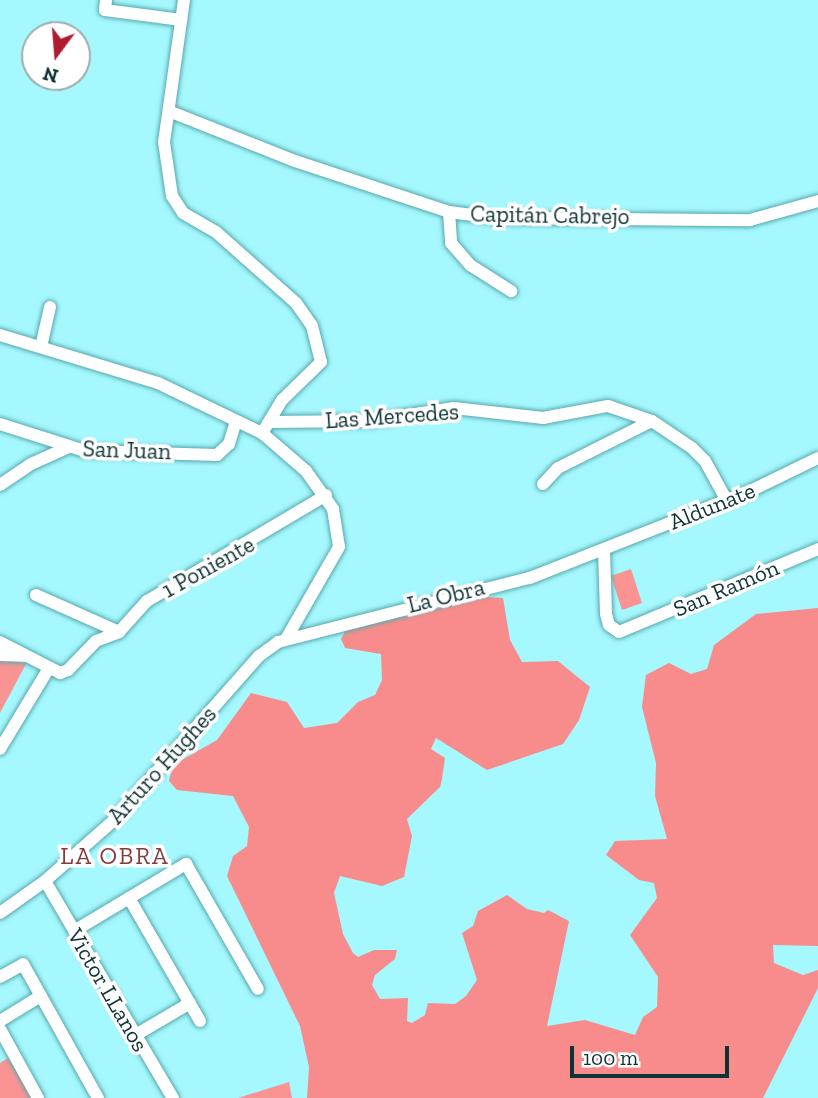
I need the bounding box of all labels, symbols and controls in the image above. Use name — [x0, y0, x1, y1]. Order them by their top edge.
north arrow — [21, 21, 91, 91]
text: N — [41, 62, 61, 88]
street label: Capitán Cabrejo — [470, 200, 630, 230]
street label: Las Mercedes — [324, 398, 460, 434]
street label: San Juan — [82, 435, 172, 465]
street label: Aldunate — [665, 476, 759, 536]
street label: 1 Poniente — [157, 530, 259, 604]
street label: San Ramón — [669, 553, 783, 623]
street label: La Obra — [405, 573, 487, 619]
street label: Arturo Hughes — [102, 700, 222, 830]
district label: LA OBRA — [61, 842, 169, 870]
street label: Victor LLanos — [62, 923, 154, 1057]
scale bar — [573, 1032, 732, 1076]
text: 100 m — [583, 1045, 638, 1070]

